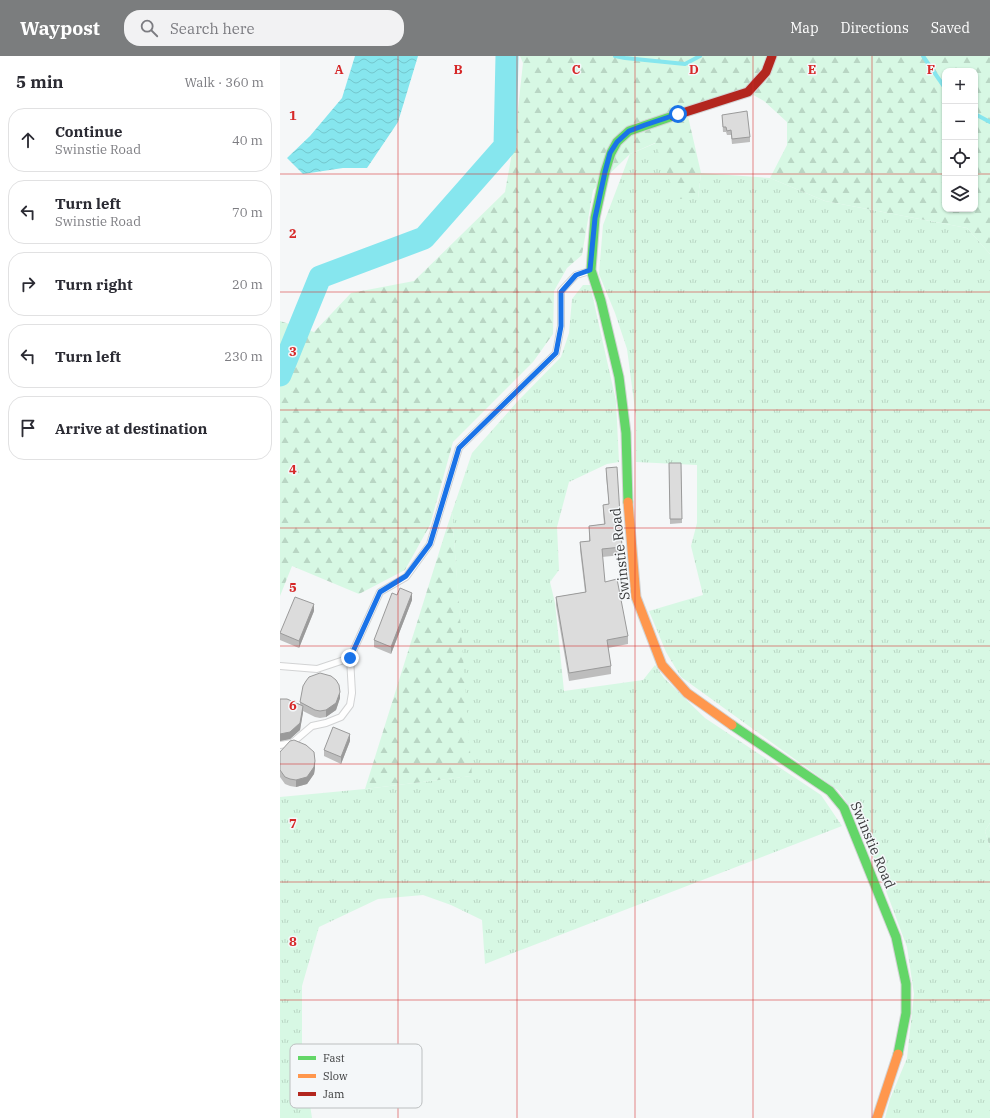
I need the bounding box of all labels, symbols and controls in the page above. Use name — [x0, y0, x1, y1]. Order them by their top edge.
search box — [124, 10, 404, 46]
text: Waypost — [20, 16, 100, 40]
icon: search — [138, 17, 160, 39]
text: Search here — [170, 19, 254, 38]
text: Map — [790, 19, 819, 37]
text: Directions — [841, 19, 909, 37]
text: Saved — [931, 19, 970, 37]
text: A — [334, 61, 344, 78]
text: B — [453, 61, 463, 78]
text: C — [572, 61, 581, 78]
text: D — [689, 61, 699, 78]
text: E — [808, 61, 816, 78]
text: F — [927, 61, 935, 78]
map controls — [942, 68, 978, 212]
button: + — [942, 68, 978, 104]
text: 5 min — [16, 71, 64, 93]
text: Walk · 360 m — [185, 74, 264, 91]
button: − — [942, 104, 978, 140]
route start — [669, 105, 687, 123]
text: 1 — [289, 107, 297, 124]
text: Continue — [55, 122, 122, 141]
icon: ahead — [17, 129, 39, 151]
text: 40 m — [232, 132, 263, 149]
button: locate — [942, 140, 978, 176]
text: Swinstie Road — [55, 141, 141, 158]
button: layers — [942, 176, 978, 212]
text: Turn left — [55, 194, 121, 213]
icon: left — [17, 201, 39, 223]
text: 70 m — [232, 204, 263, 221]
text: Swinstie Road — [55, 213, 141, 230]
text: 2 — [289, 225, 297, 242]
icon: right — [17, 273, 39, 295]
text: Turn right — [55, 275, 133, 294]
text: 20 m — [232, 276, 263, 293]
text: 3 — [289, 343, 297, 360]
icon: left — [17, 345, 39, 367]
text: Turn left — [55, 347, 121, 366]
text: 230 m — [224, 348, 263, 365]
icon: arrive — [17, 417, 39, 439]
text: Arrive at destination — [55, 419, 207, 438]
text: 4 — [289, 461, 297, 478]
street label: Swinstie Road — [606, 506, 634, 601]
text: 5 — [289, 579, 297, 596]
route end — [341, 649, 359, 667]
text: 6 — [289, 697, 297, 714]
street label: Swinstie Road — [847, 799, 900, 892]
text: 7 — [289, 815, 297, 832]
text: 8 — [289, 933, 297, 950]
legend — [290, 1044, 422, 1108]
text: Fast — [323, 1051, 345, 1065]
text: Slow — [323, 1069, 348, 1083]
text: Jam — [323, 1087, 345, 1101]

